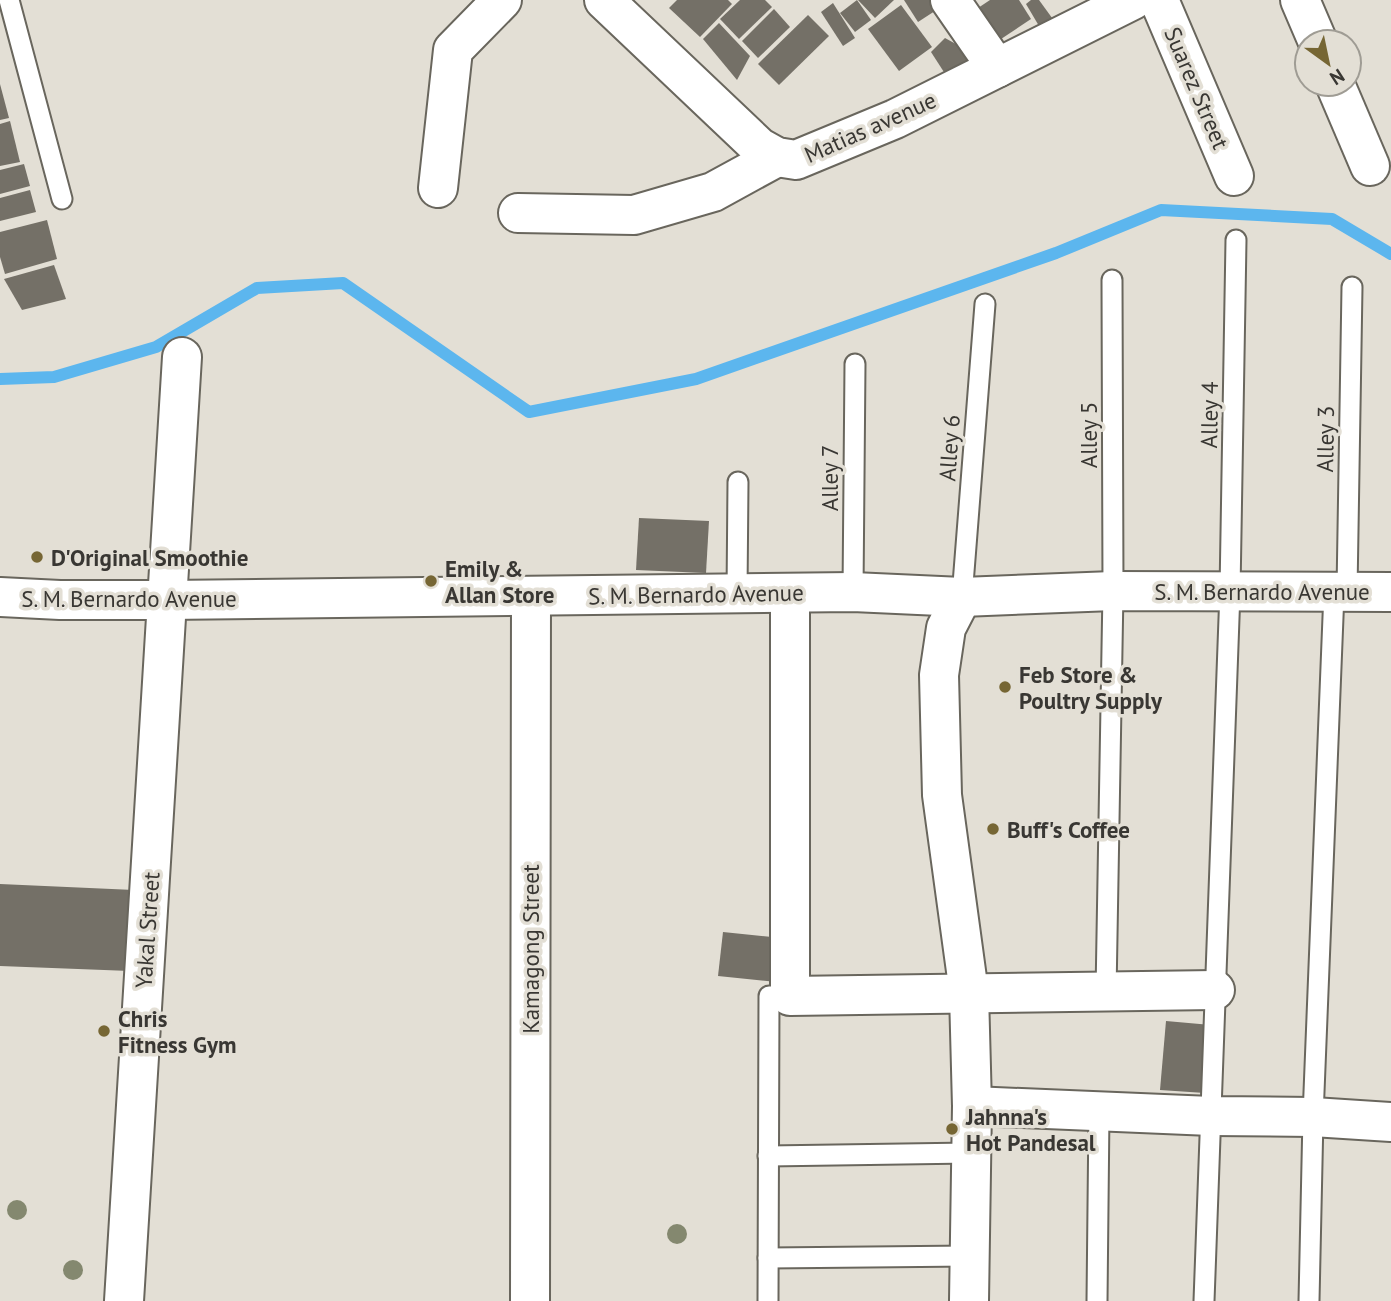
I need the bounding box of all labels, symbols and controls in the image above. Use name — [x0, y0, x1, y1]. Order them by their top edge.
street label: Suarez Street — [1158, 23, 1236, 154]
north arrow — [1293, 28, 1363, 98]
text: N — [1325, 64, 1349, 91]
street label: Matias avenue — [800, 85, 940, 169]
street label: Alley 4 — [1194, 381, 1224, 449]
street label: Alley 5 — [1074, 402, 1103, 468]
street label: Alley 3 — [1310, 405, 1340, 473]
street label: Alley 6 — [932, 414, 966, 482]
street label: Alley 7 — [815, 445, 844, 511]
place label: D'Original Smoothie — [51, 543, 248, 572]
marker: D'Original Smoothie — [29, 549, 45, 565]
place label: Emily & Allan Store — [445, 554, 554, 609]
marker: Emily & Allan Store — [423, 573, 439, 589]
street label: S. M. Bernardo Avenue — [1154, 577, 1370, 606]
street label: S. M. Bernardo Avenue — [588, 578, 804, 610]
street label: S. M. Bernardo Avenue — [21, 584, 237, 613]
place label: Feb Store & Poultry Supply — [1019, 660, 1163, 715]
marker: Feb Store & Poultry Supply — [997, 679, 1013, 695]
place label: Buff's Coffee — [1007, 815, 1130, 844]
marker: Buff's Coffee — [985, 821, 1001, 837]
street label: Kamagong Street — [516, 864, 545, 1034]
street label: Yakal Street — [128, 871, 166, 989]
place label: Chris Fitness Gym — [118, 1004, 237, 1059]
marker: Chris Fitness Gym — [96, 1023, 112, 1039]
place label: Jahnna's Hot Pandesal — [965, 1102, 1096, 1157]
marker: Jahnna's Hot Pandesal — [944, 1121, 960, 1137]

